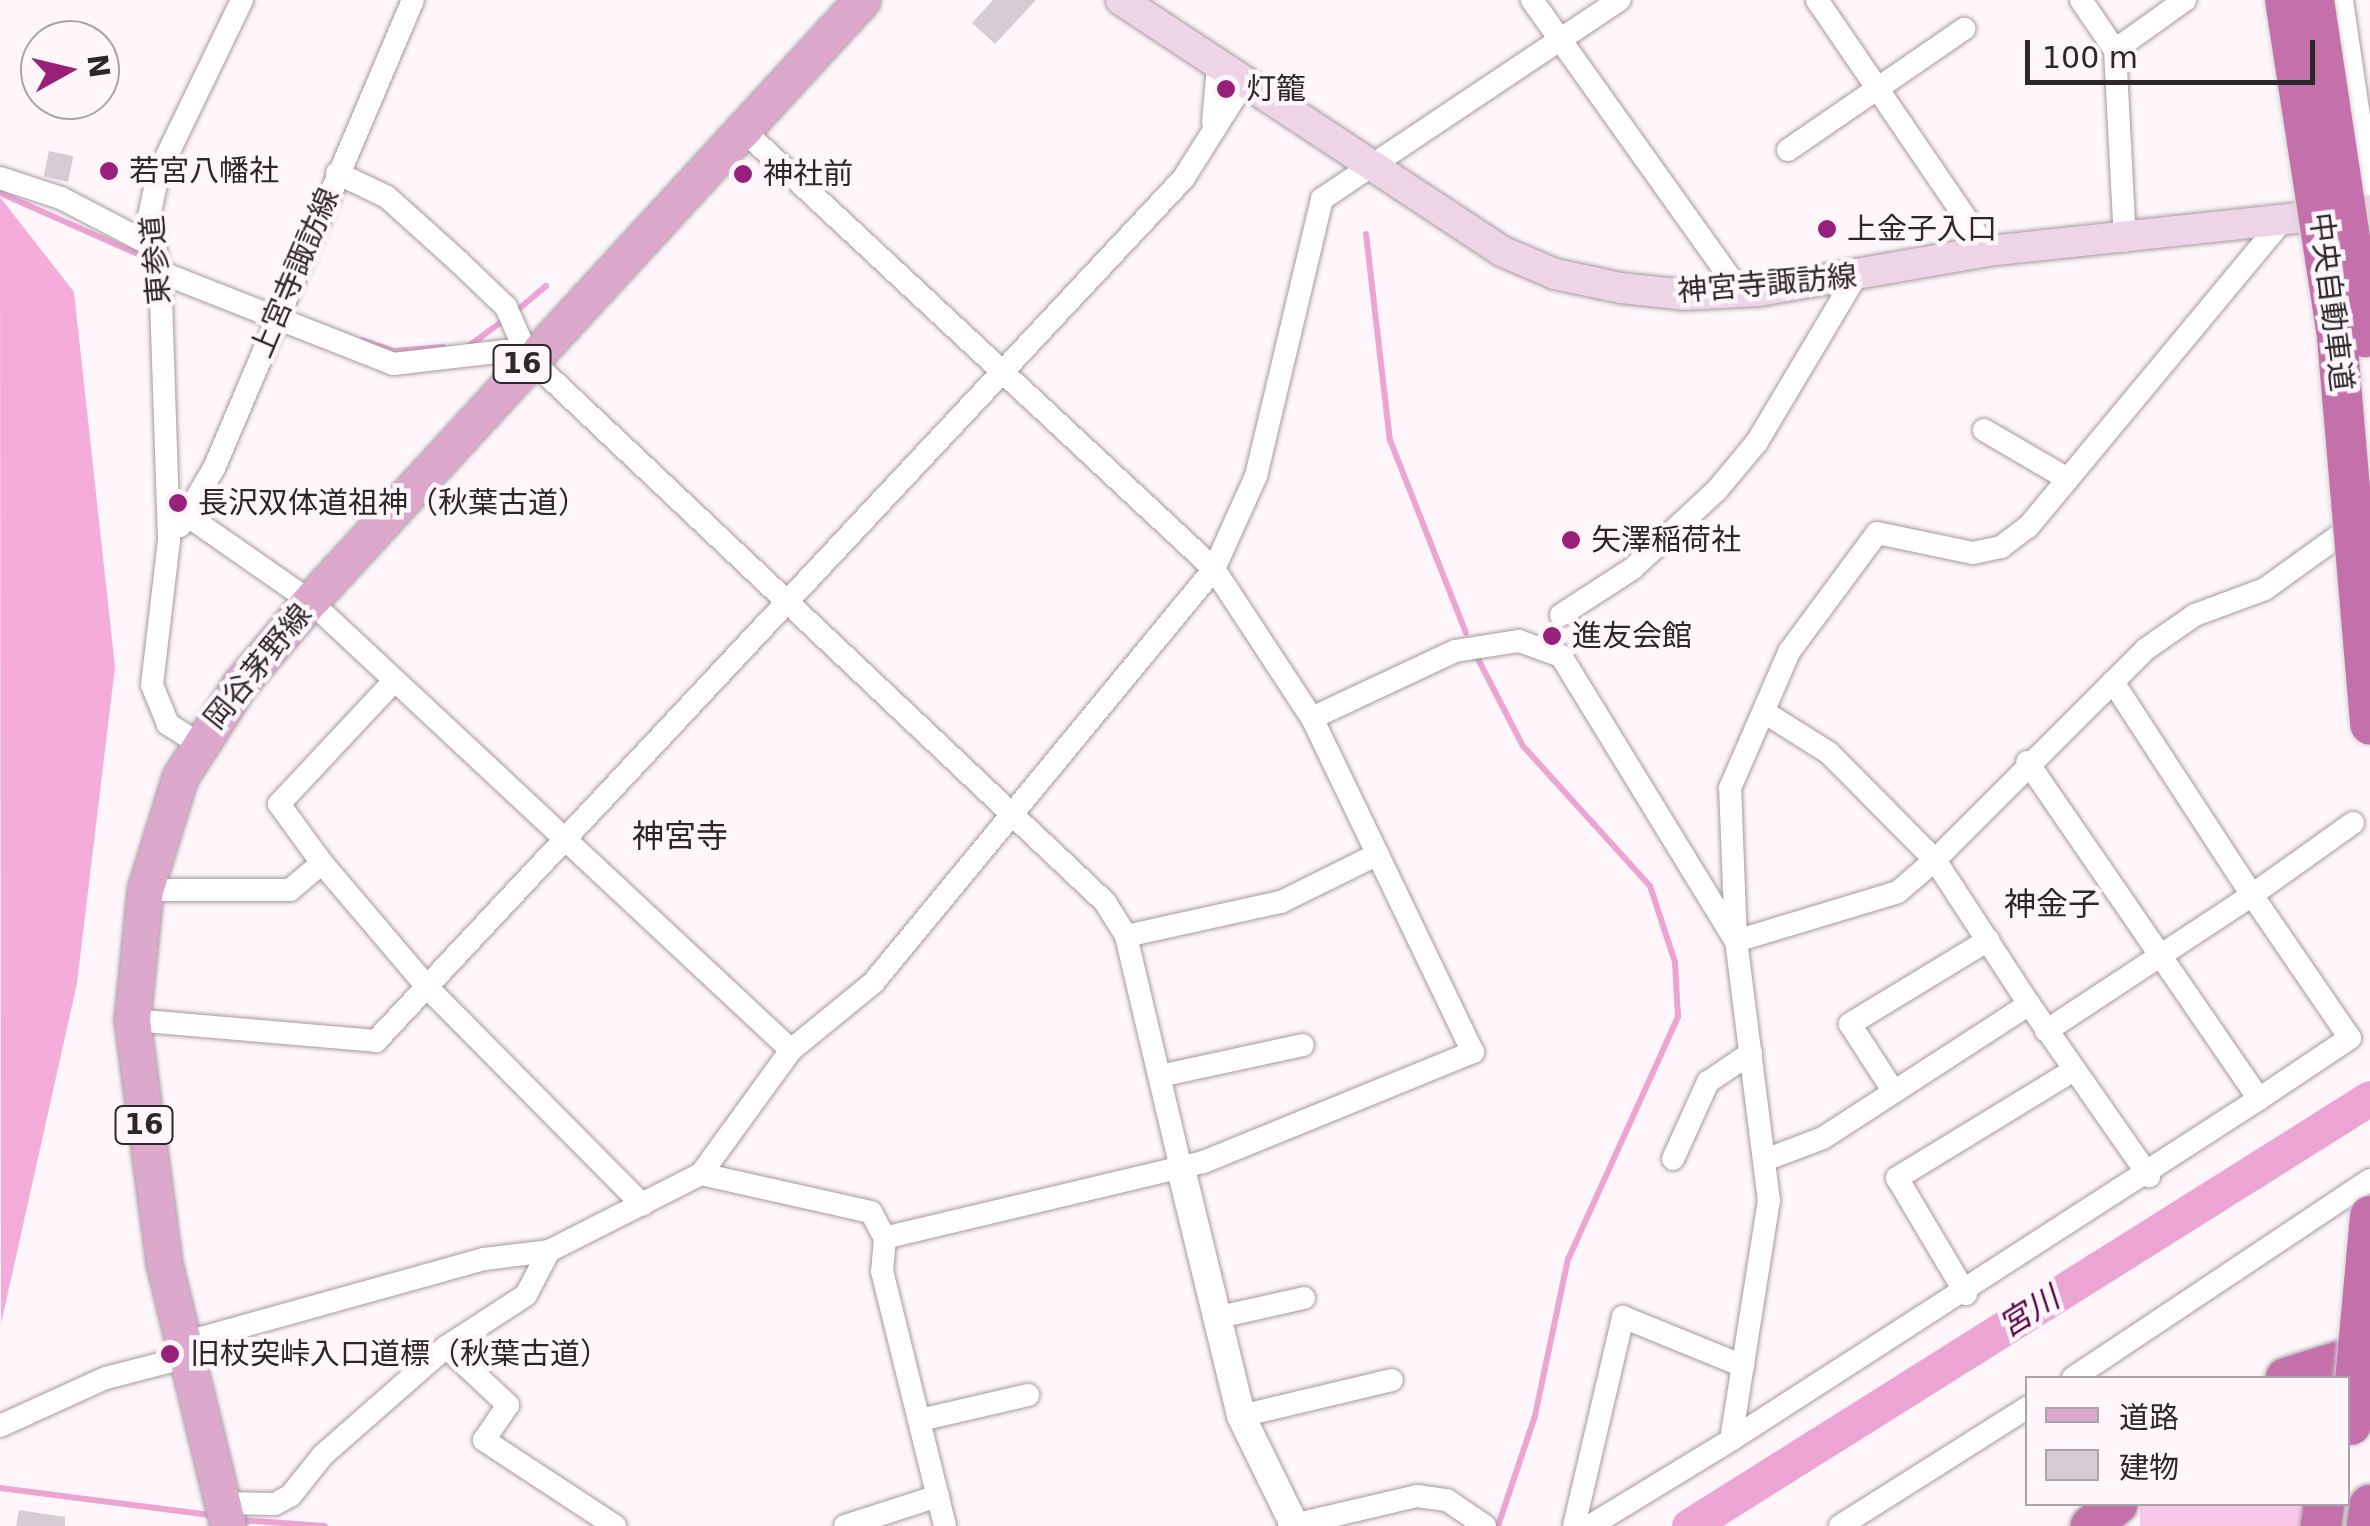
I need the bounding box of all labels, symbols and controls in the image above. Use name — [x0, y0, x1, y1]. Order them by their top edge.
north arrow — [20, 20, 120, 120]
scale bar — [2030, 20, 2320, 82]
text: 100 m — [2042, 40, 2138, 75]
text: N — [80, 52, 116, 80]
place label: 灯籠 — [1246, 71, 1306, 107]
marker: 灯籠 — [1215, 78, 1237, 100]
place label: 若宮八幡社 — [129, 153, 279, 189]
place label: 神社前 — [763, 156, 853, 192]
marker: 若宮八幡社 — [98, 160, 120, 182]
marker: 神社前 — [732, 163, 754, 185]
street label: 上宮寺諏訪線 — [243, 183, 347, 363]
street label: 中央自動車道 — [2302, 210, 2360, 394]
place label: 上金子入口 — [1847, 211, 1997, 247]
street label: 東参道 — [134, 214, 178, 306]
marker: 上金子入口 — [1816, 218, 1838, 240]
street label: 神宮寺諏訪線 — [1676, 258, 1858, 310]
road number: 16 — [492, 341, 552, 387]
place label: 長沢双体道祖神（秋葉古道） — [198, 485, 588, 521]
marker: 長沢双体道祖神（秋葉古道） — [167, 492, 189, 514]
place label: 矢澤稲荷社 — [1591, 522, 1741, 558]
marker: 矢澤稲荷社 — [1560, 529, 1582, 551]
street label: 岡谷茅野線 — [197, 597, 319, 737]
place label: 進友会館 — [1572, 618, 1692, 654]
marker: 進友会館 — [1541, 625, 1563, 647]
district label: 神宮寺 — [632, 817, 728, 855]
district label: 神金子 — [2004, 885, 2100, 923]
road number: 16 — [114, 1102, 174, 1148]
water label: 宮川 — [1992, 1279, 2066, 1345]
place label: 旧杖突峠入口道標（秋葉古道） — [190, 1336, 610, 1372]
marker: 旧杖突峠入口道標（秋葉古道） — [159, 1343, 181, 1365]
legend — [2025, 1376, 2350, 1506]
text: 道路 — [2119, 1400, 2179, 1435]
text: 建物 — [2119, 1450, 2179, 1485]

